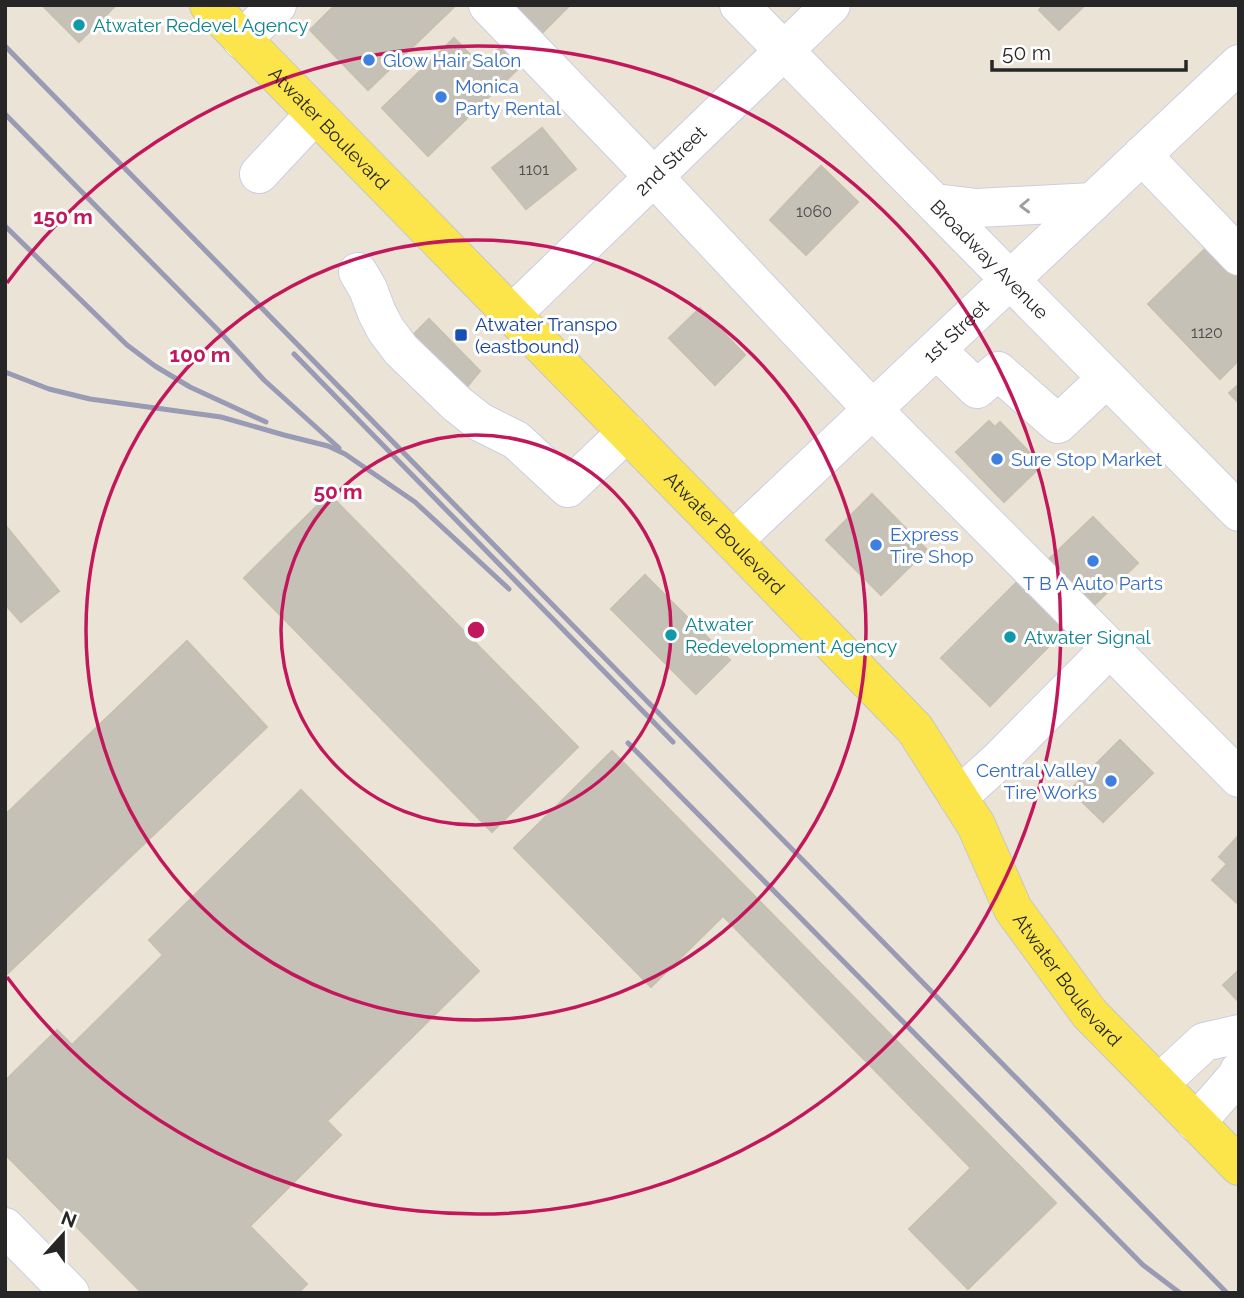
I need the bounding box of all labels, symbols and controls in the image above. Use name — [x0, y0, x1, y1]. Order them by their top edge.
place label: Atwater Redevel Agency — [93, 14, 309, 36]
marker: Atwater Redevel Agency — [71, 17, 87, 33]
scale bar — [992, 28, 1186, 72]
text: 50 m — [1002, 40, 1051, 65]
place label: Glow Hair Salon — [383, 49, 521, 71]
marker: Glow Hair Salon — [361, 52, 377, 68]
street label: Atwater Boulevard — [265, 62, 394, 194]
place label: Monica Party Rental — [455, 75, 562, 119]
marker: Monica Party Rental — [433, 89, 449, 105]
street label: 2nd Street — [630, 121, 711, 200]
house number: 1101 — [519, 160, 549, 179]
street label: Broadway Avenue — [926, 195, 1053, 323]
one-way arrow — [1020, 199, 1031, 214]
house number: 1060 — [796, 202, 832, 221]
text: 150 m — [33, 204, 93, 229]
street label: 1st Street — [919, 295, 993, 367]
place label: Atwater Transpo (eastbound) — [475, 313, 617, 357]
house number: 1120 — [1191, 323, 1223, 342]
marker: Atwater Transpo (eastbound) — [453, 327, 469, 343]
text: 100 m — [170, 342, 230, 367]
place label: Sure Stop Market — [1011, 448, 1163, 470]
marker: Sure Stop Market — [989, 451, 1005, 467]
street label: Atwater Boulevard — [660, 467, 789, 599]
text: 50 m — [313, 479, 363, 504]
place label: Express Tire Shop — [890, 523, 974, 567]
marker: Express Tire Shop — [868, 537, 884, 553]
marker: T B A Auto Parts — [1085, 553, 1101, 569]
place label: T B A Auto Parts — [1023, 572, 1163, 594]
place label: Atwater Redevelopment Agency — [685, 613, 897, 657]
centre of rings — [464, 618, 488, 642]
place label: Atwater Signal — [1024, 626, 1152, 648]
marker: Atwater Redevelopment Agency — [663, 627, 679, 643]
marker: Atwater Signal — [1002, 629, 1018, 645]
place label: Central Valley Tire Works — [976, 759, 1097, 803]
marker: Central Valley Tire Works — [1103, 773, 1119, 789]
street label: Atwater Boulevard — [1009, 909, 1126, 1050]
north arrow — [28, 1200, 98, 1270]
text: N — [58, 1206, 80, 1232]

